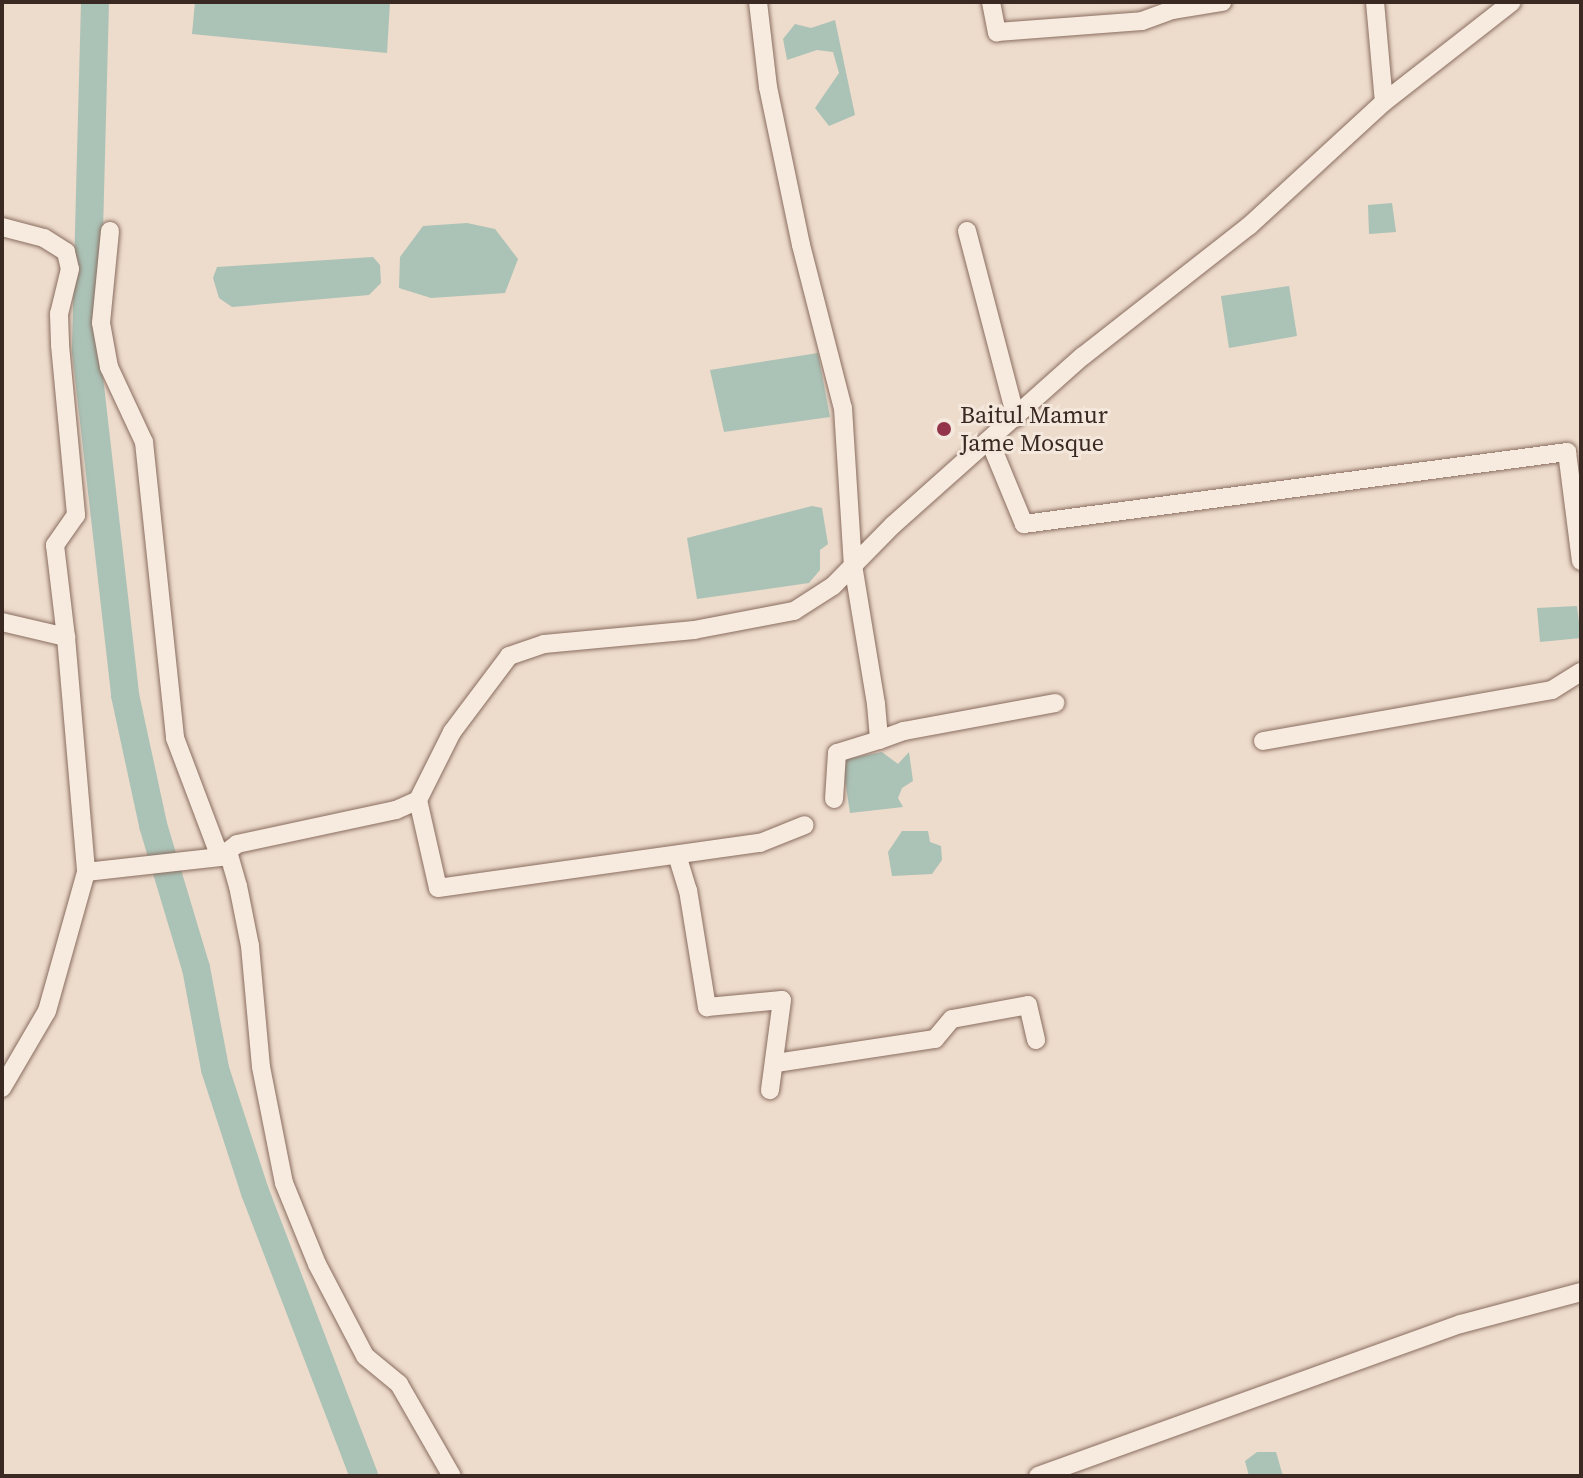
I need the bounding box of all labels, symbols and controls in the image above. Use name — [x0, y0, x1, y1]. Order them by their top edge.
place label: Baitul Mamur Jame Mosque — [960, 401, 1108, 457]
marker: Baitul Mamur Jame Mosque — [935, 420, 953, 438]

